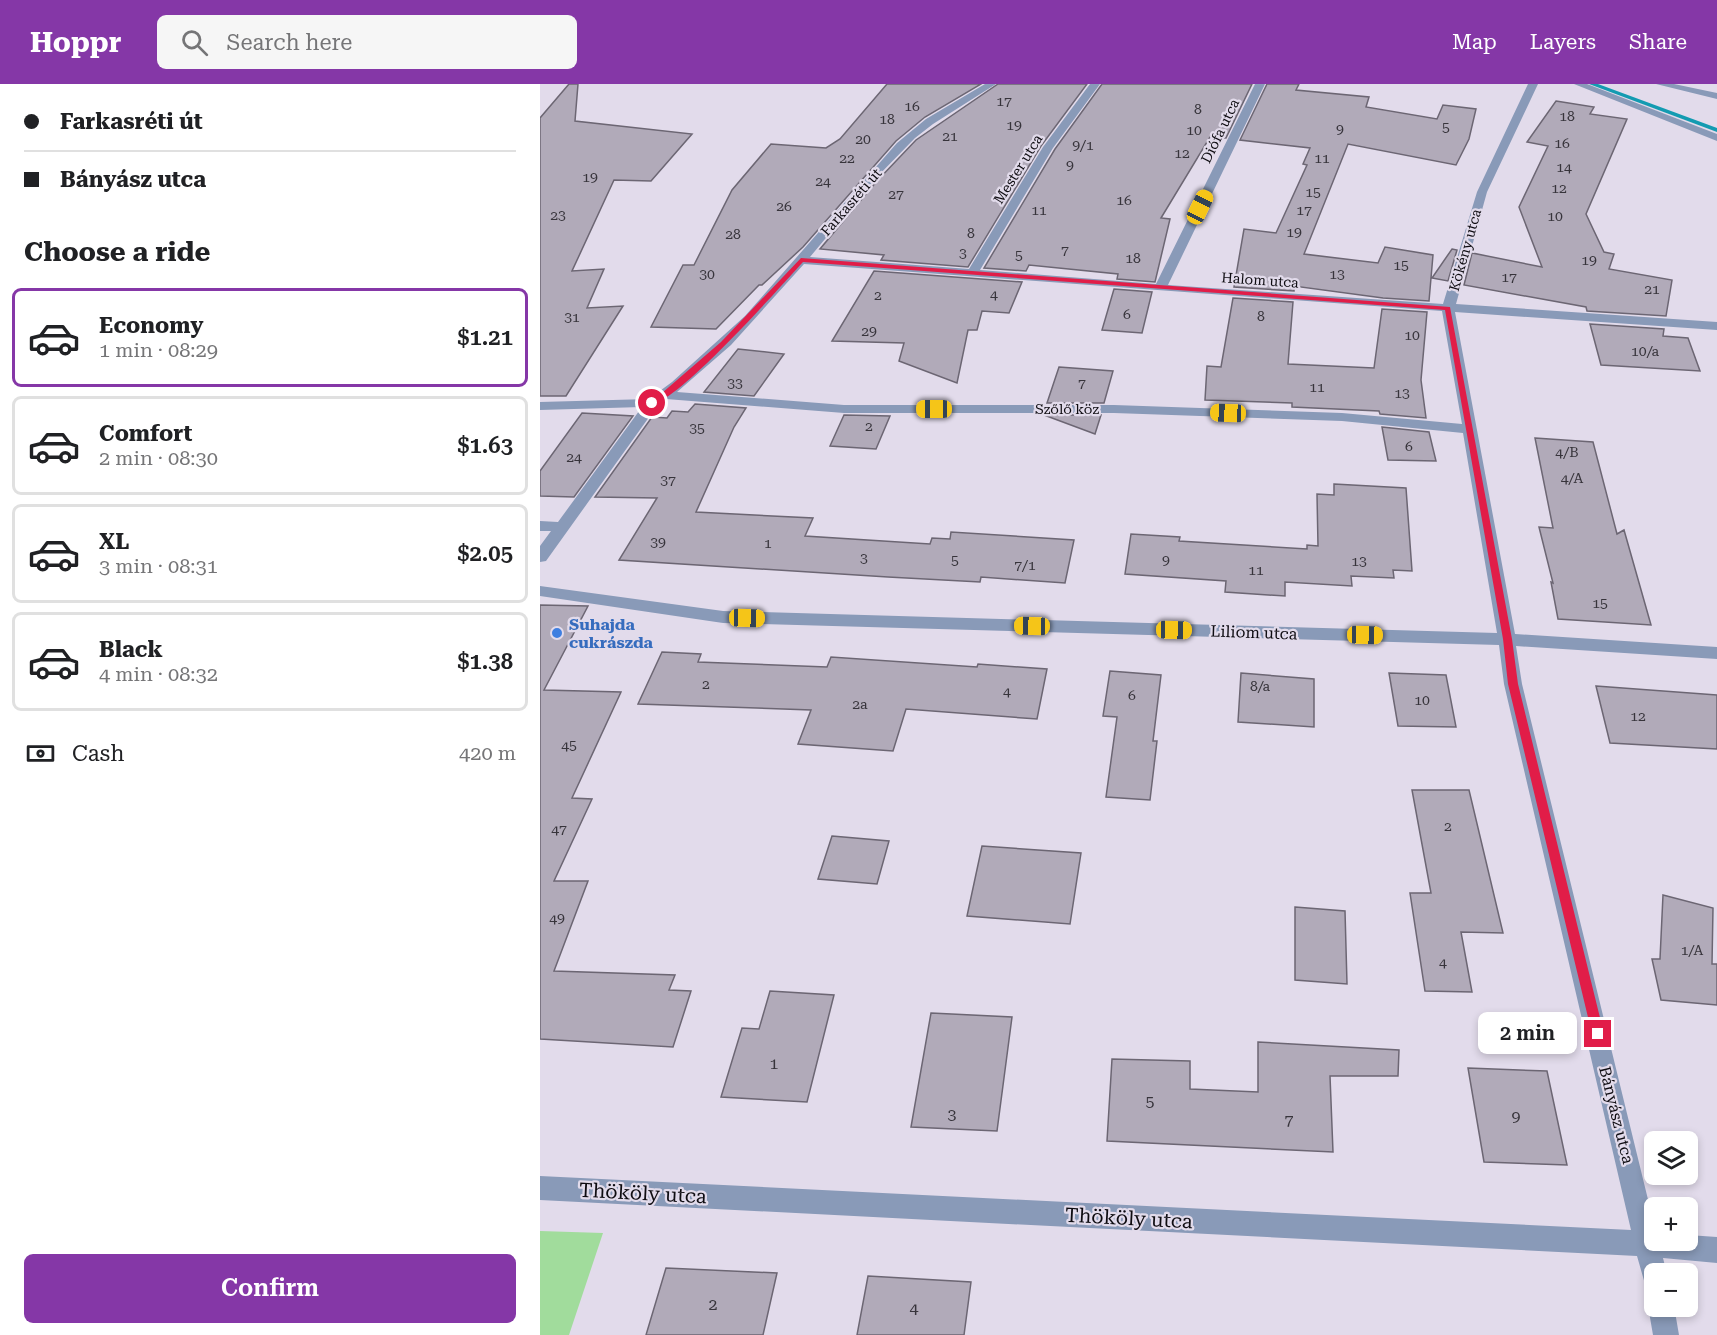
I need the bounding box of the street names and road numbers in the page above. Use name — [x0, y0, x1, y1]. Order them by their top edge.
street label: Diófa utca — [1198, 96, 1243, 166]
street label: Mester utca — [990, 131, 1046, 207]
street label: Farkasréti út — [817, 165, 885, 239]
street label: Kökény utca — [1446, 207, 1484, 293]
street label: Halom utca — [1221, 269, 1300, 291]
street label: Szőlő köz — [1035, 401, 1099, 417]
street label: Liliom utca — [1210, 621, 1298, 644]
street label: Bányász utca — [1595, 1064, 1638, 1166]
street label: Thököly utca — [579, 1178, 708, 1208]
street label: Thököly utca — [1065, 1203, 1194, 1233]

